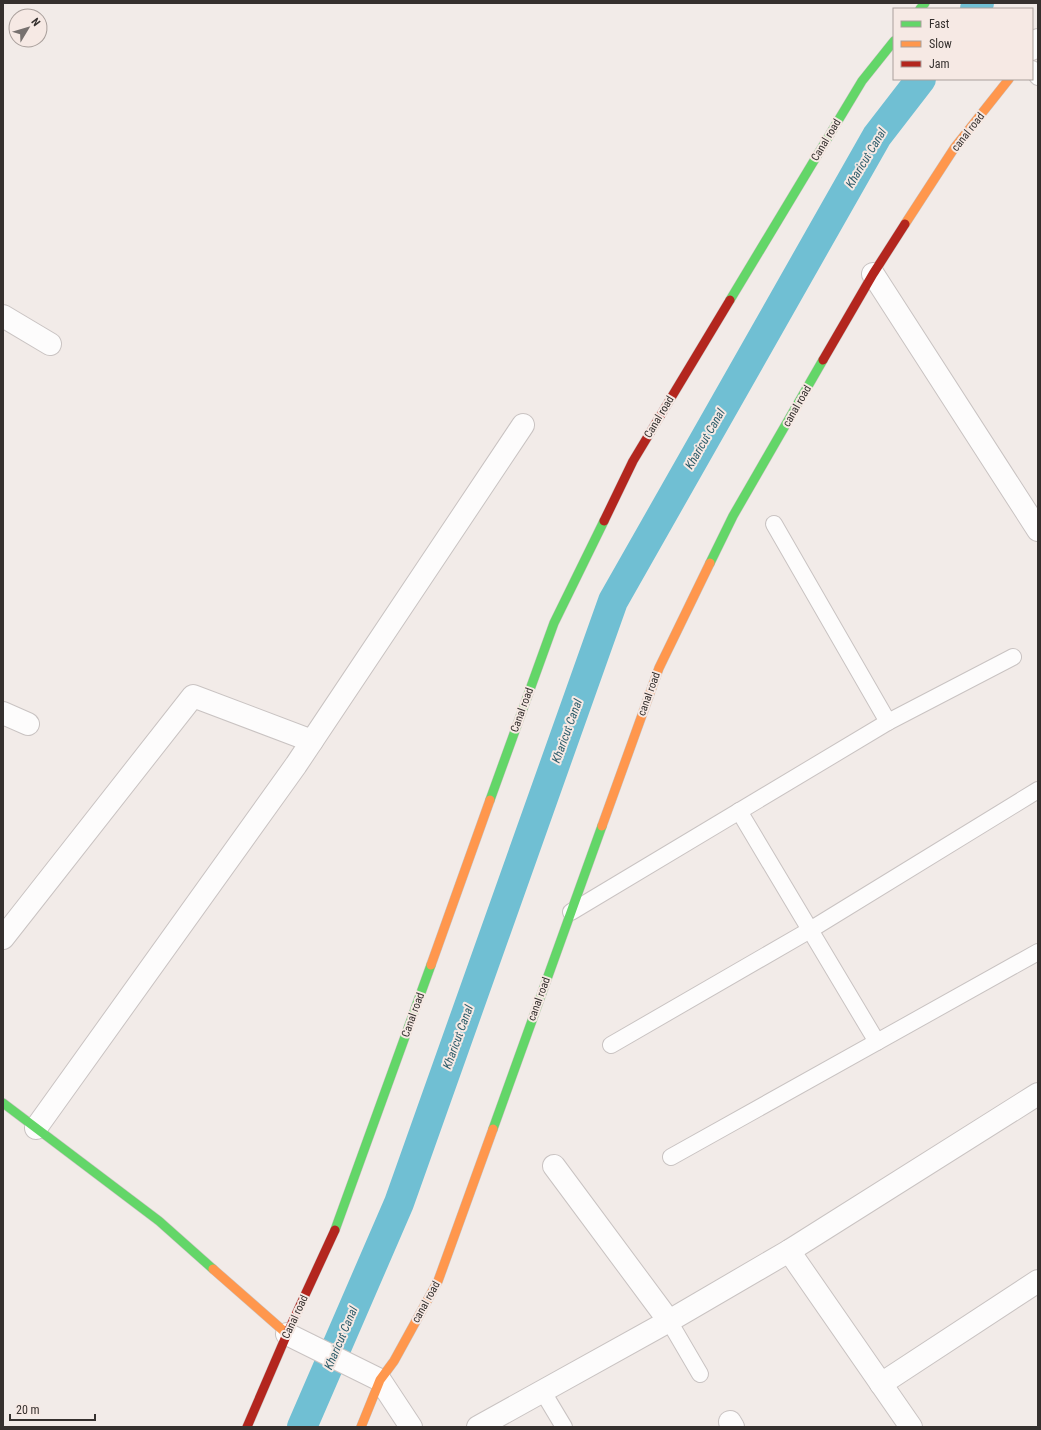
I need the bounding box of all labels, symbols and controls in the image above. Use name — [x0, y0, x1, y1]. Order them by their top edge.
north arrow — [8, 8, 48, 48]
legend — [893, 8, 1033, 80]
text: N — [28, 15, 43, 29]
text: Fast — [929, 17, 950, 31]
text: Slow — [929, 37, 952, 51]
text: Jam — [929, 57, 950, 71]
street label: canal road — [949, 110, 987, 154]
street label: Canal road — [808, 117, 844, 163]
water label: Kharicut Canal — [843, 125, 889, 190]
street label: canal road — [780, 383, 814, 429]
street label: Canal road — [641, 394, 677, 440]
water label: Kharicut Canal — [682, 406, 728, 472]
street label: canal road — [635, 670, 663, 718]
street label: Canal road — [508, 686, 536, 734]
water label: Kharicut Canal — [549, 697, 585, 765]
street label: canal road — [525, 975, 553, 1023]
street label: Canal road — [399, 991, 427, 1039]
water label: Kharicut Canal — [440, 1003, 476, 1071]
street label: canal road — [409, 1279, 443, 1325]
street label: Canal road — [279, 1293, 311, 1341]
water label: Kharicut Canal — [321, 1304, 361, 1372]
scale bar — [10, 1396, 95, 1422]
text: 20 m — [16, 1403, 40, 1417]

